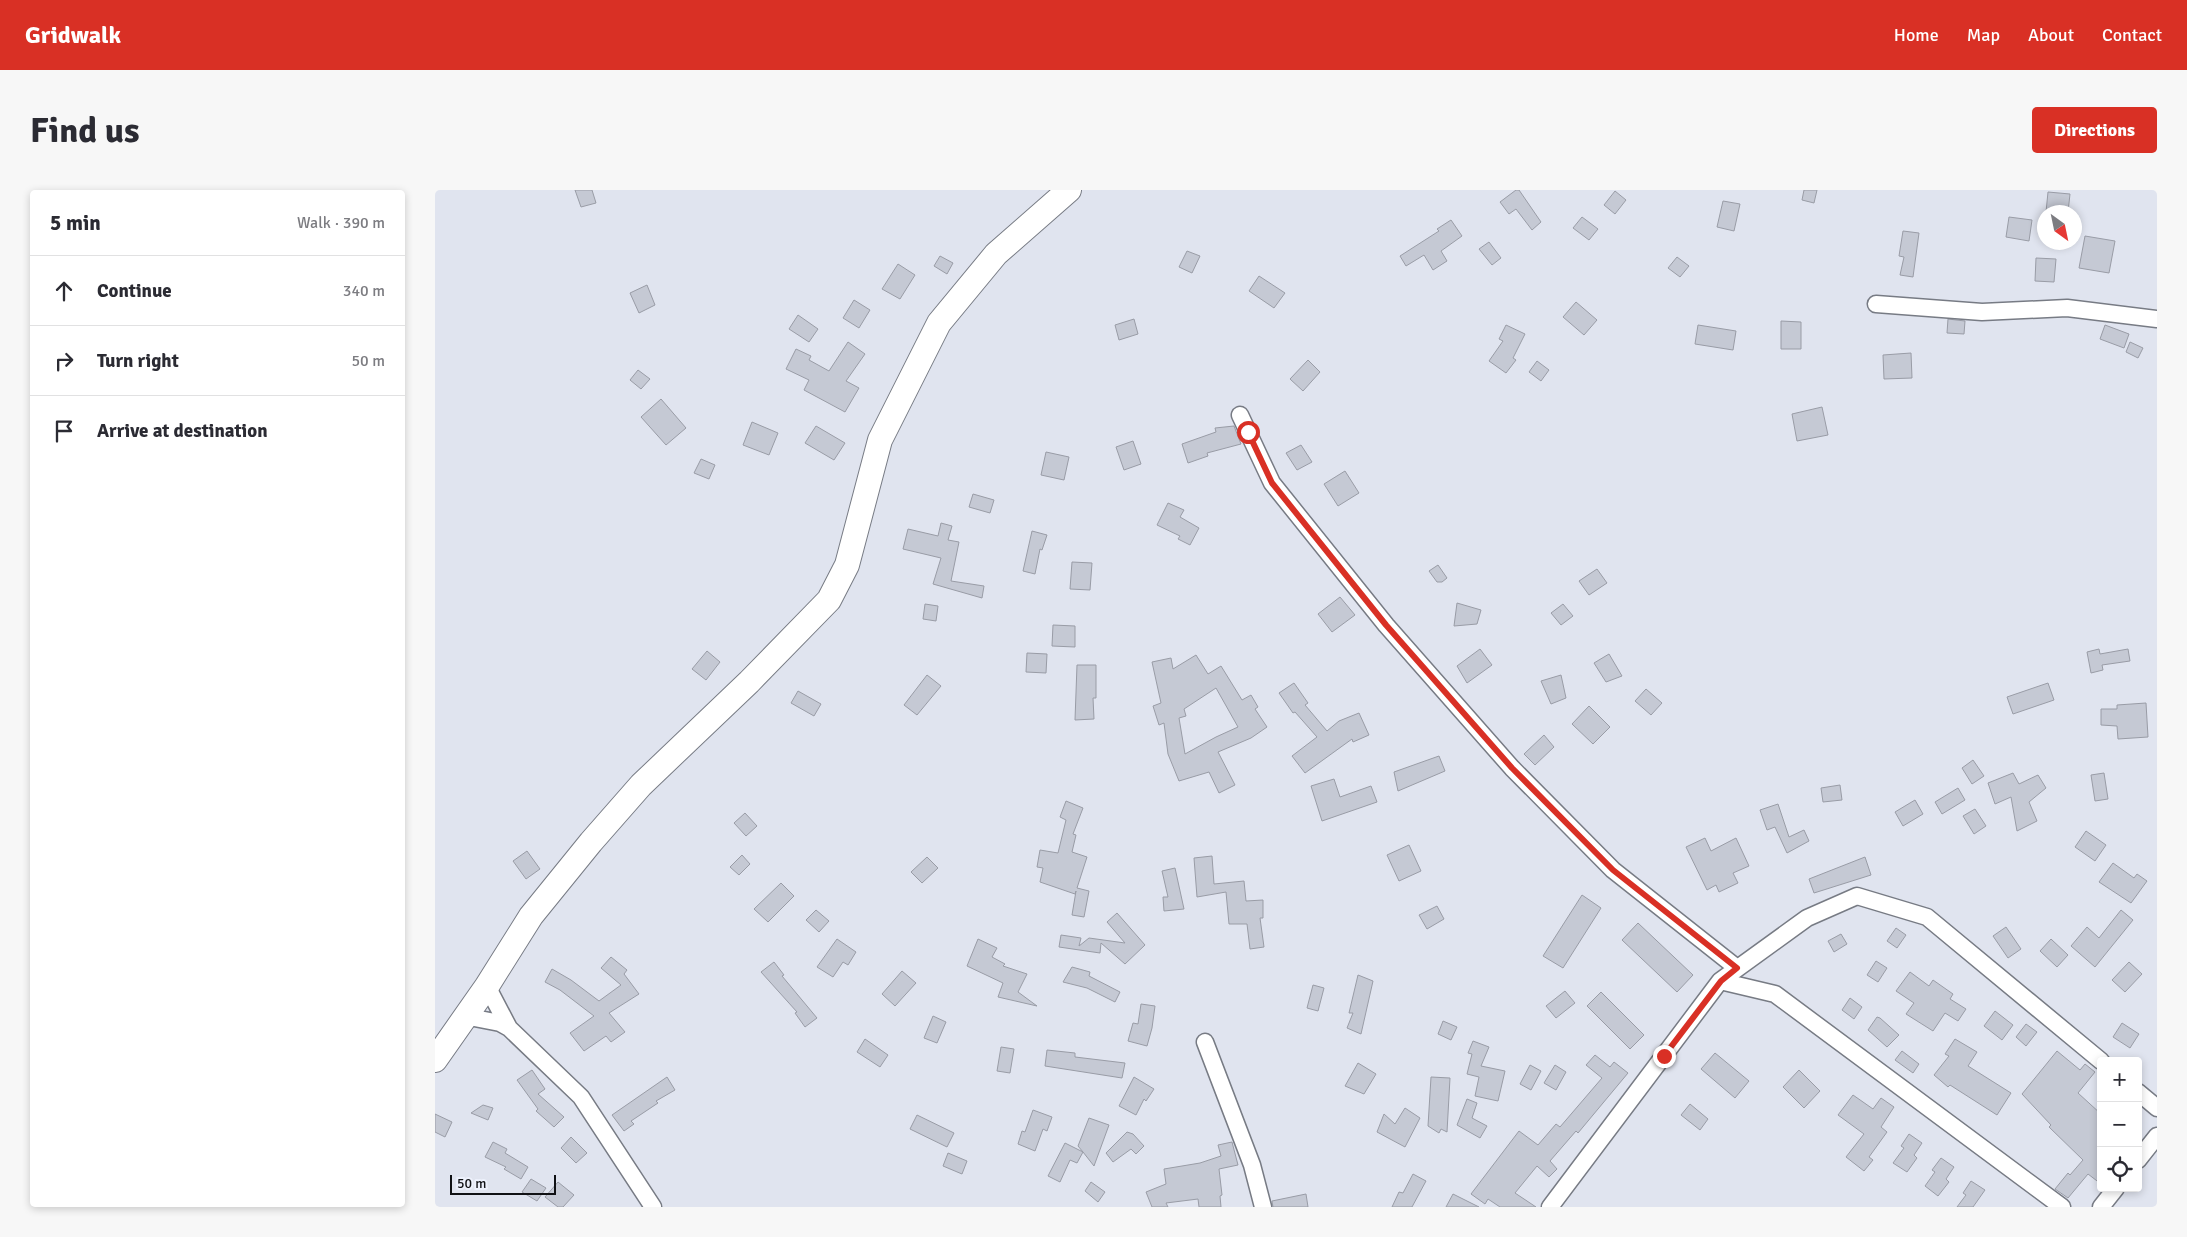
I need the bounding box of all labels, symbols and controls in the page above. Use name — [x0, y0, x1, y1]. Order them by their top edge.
text: Gridwalk — [25, 20, 121, 50]
text: Home — [1894, 24, 1939, 46]
text: Map — [1967, 24, 2000, 46]
text: About — [2028, 24, 2074, 46]
text: Contact — [2102, 24, 2162, 46]
button: Directions — [2032, 107, 2157, 153]
text: Find us — [30, 109, 140, 152]
north arrow — [2037, 205, 2082, 250]
text: 5 min — [50, 210, 101, 236]
text: Walk · 390 m — [297, 213, 385, 233]
icon: ahead — [50, 277, 78, 305]
text: Continue — [97, 279, 172, 303]
text: 340 m — [343, 281, 385, 301]
icon: right — [50, 347, 78, 375]
text: Turn right — [97, 349, 179, 373]
text: 50 m — [351, 351, 385, 371]
icon: arrive — [50, 417, 78, 445]
text: Arrive at destination — [97, 419, 268, 443]
route start — [1237, 421, 1260, 444]
route end — [1653, 1045, 1676, 1068]
map controls — [2097, 1057, 2142, 1192]
button: + — [2097, 1057, 2142, 1102]
button: − — [2097, 1102, 2142, 1147]
button: locate — [2097, 1147, 2142, 1192]
scale bar — [450, 1172, 556, 1195]
text: 50 m — [457, 1175, 486, 1192]

